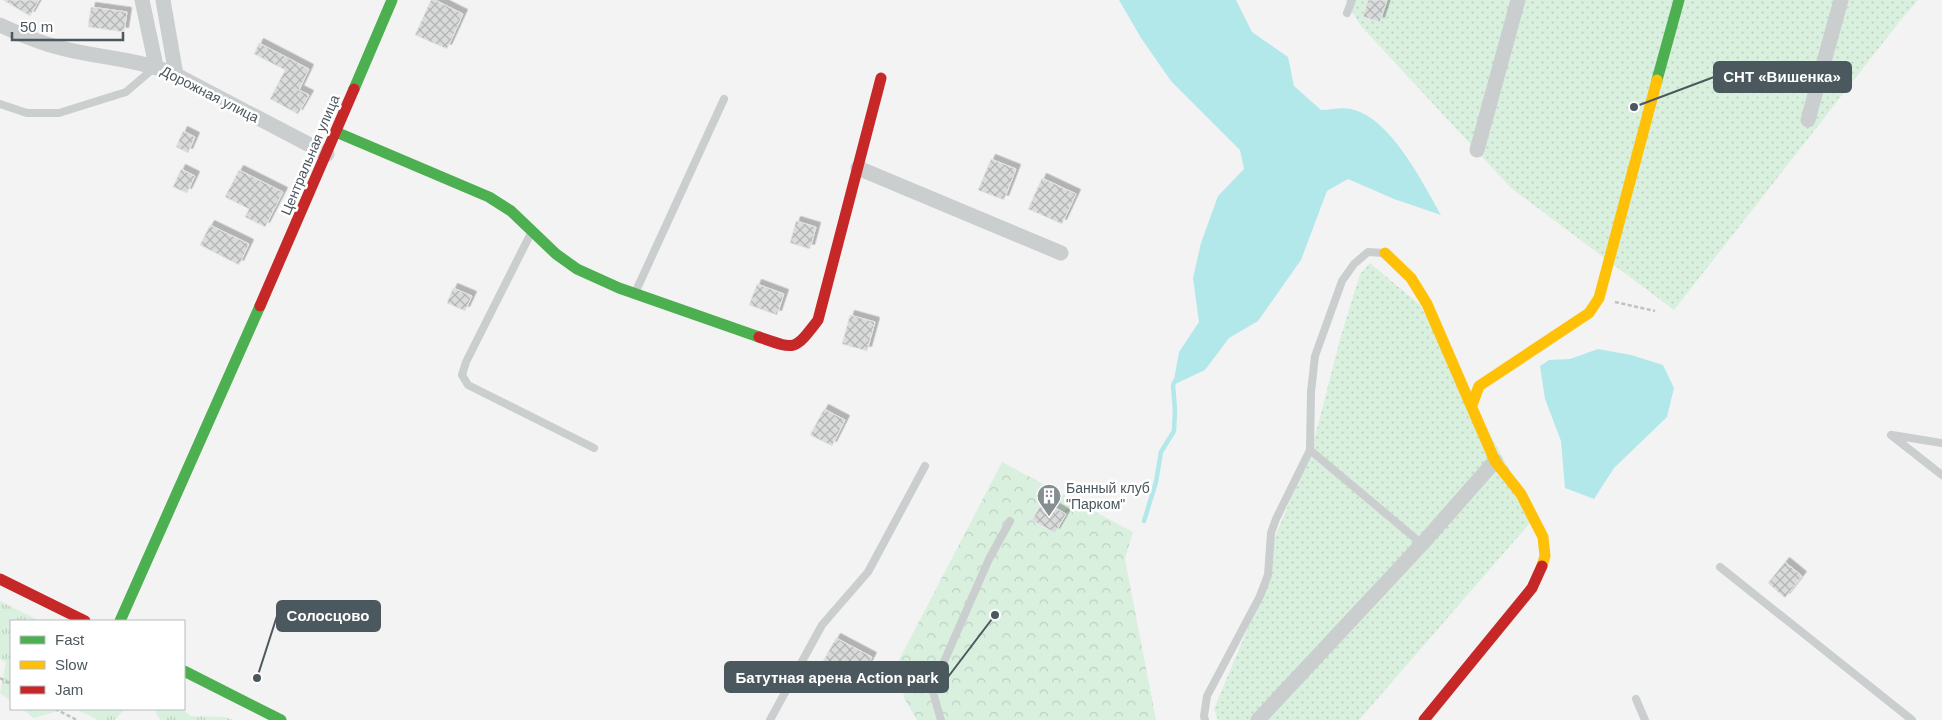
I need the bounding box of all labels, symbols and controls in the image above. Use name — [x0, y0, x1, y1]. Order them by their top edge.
scale bar — [12, 10, 124, 42]
text: 50 m — [20, 18, 53, 35]
street label: Дорожная улица — [158, 62, 262, 126]
callout: СНТ «Вишенка» — [1714, 62, 1851, 92]
text: СНТ «Вишенка» — [1723, 68, 1841, 85]
street label: Центральная улица — [277, 92, 343, 217]
place label: Банный клуб "Парком" — [1066, 480, 1150, 512]
building icon: Банный клуб "Парком" — [1036, 483, 1062, 517]
callout: Солосцово — [277, 601, 380, 631]
text: Солосцово — [287, 607, 369, 624]
legend — [10, 620, 185, 710]
text: Fast — [55, 631, 85, 648]
text: Slow — [55, 656, 88, 673]
callout: Батутная арена Action park — [725, 662, 948, 692]
text: Батутная арена Action park — [736, 669, 939, 686]
text: Jam — [55, 681, 83, 698]

